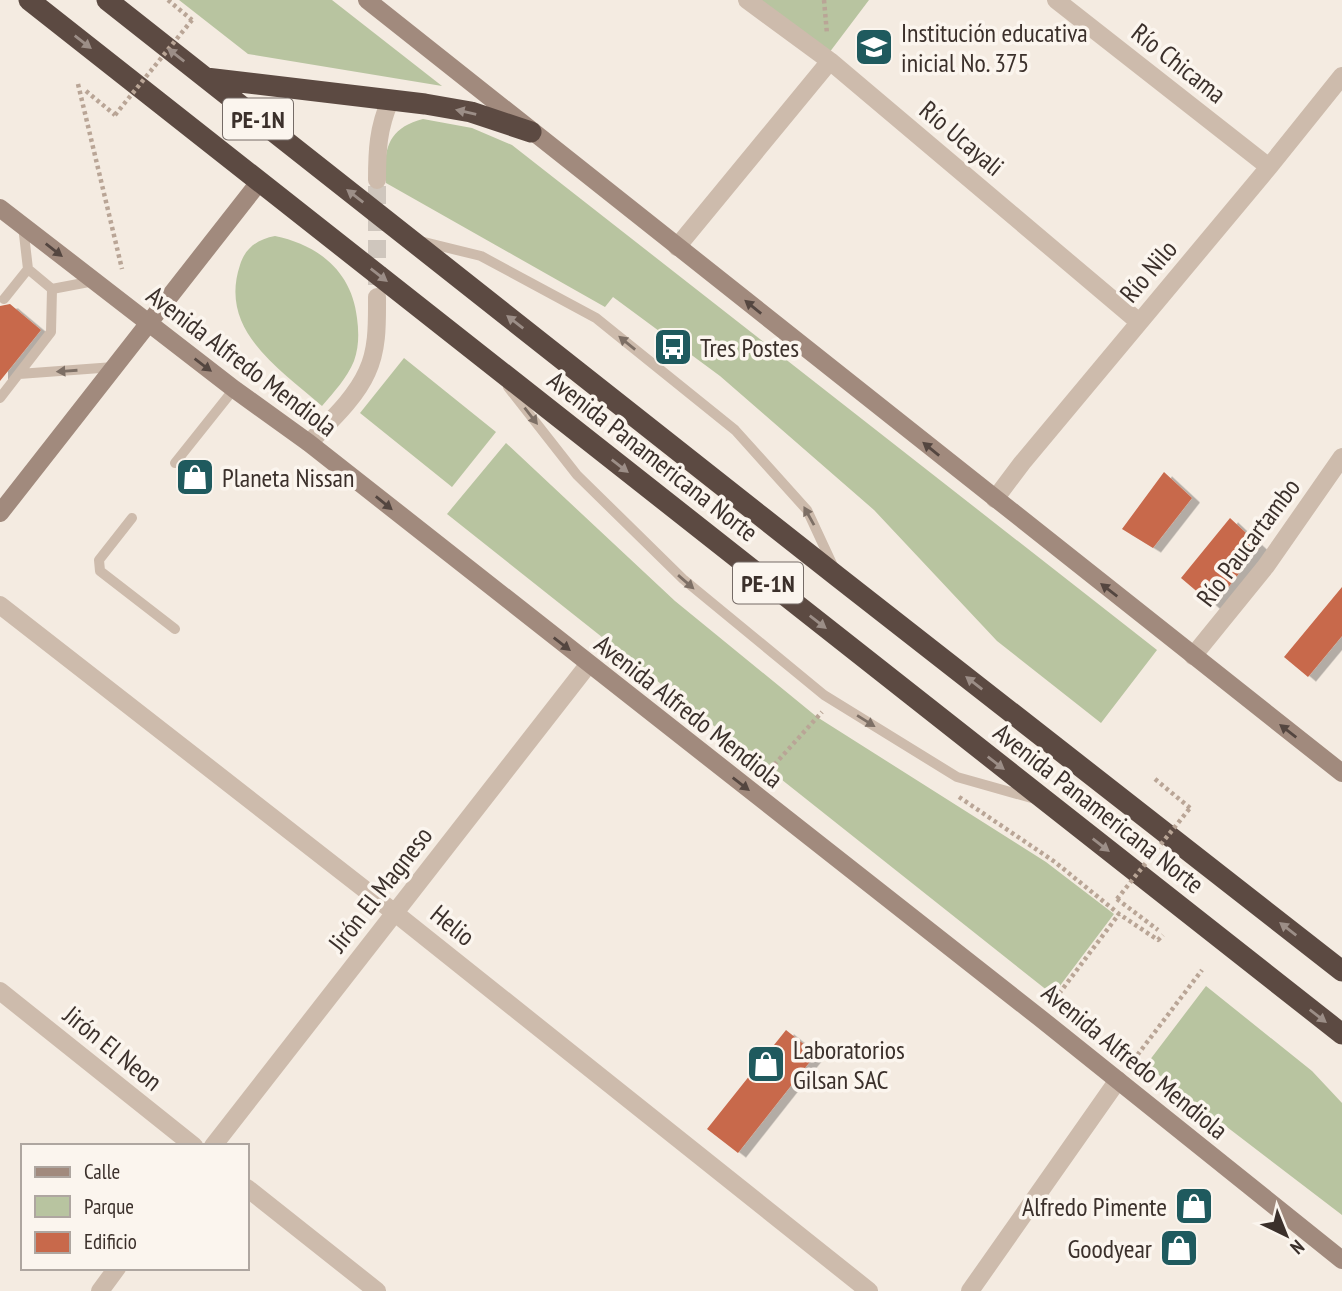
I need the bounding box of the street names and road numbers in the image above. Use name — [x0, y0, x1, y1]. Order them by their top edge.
street label: Río Chicama — [1125, 16, 1233, 110]
street label: Río Ucayali — [913, 93, 1011, 183]
road number: PE-1N — [223, 98, 293, 140]
street label: Río Nilo — [1112, 233, 1184, 309]
street label: Avenida Alfredo Mendiola — [140, 279, 344, 443]
street label: Avenida Panamericana Norte — [541, 364, 765, 548]
street label: Río Paucartambo — [1189, 471, 1307, 613]
road number: PE-1N — [733, 562, 803, 604]
street label: Avenida Alfredo Mendiola — [588, 627, 790, 795]
street label: Avenida Panamericana Norte — [987, 716, 1211, 900]
street label: Jirón El Magneso — [320, 820, 439, 959]
street label: Helio — [424, 897, 482, 953]
street label: Avenida Alfredo Mendiola — [1035, 976, 1235, 1146]
street label: Jirón El Neon — [56, 998, 169, 1098]

